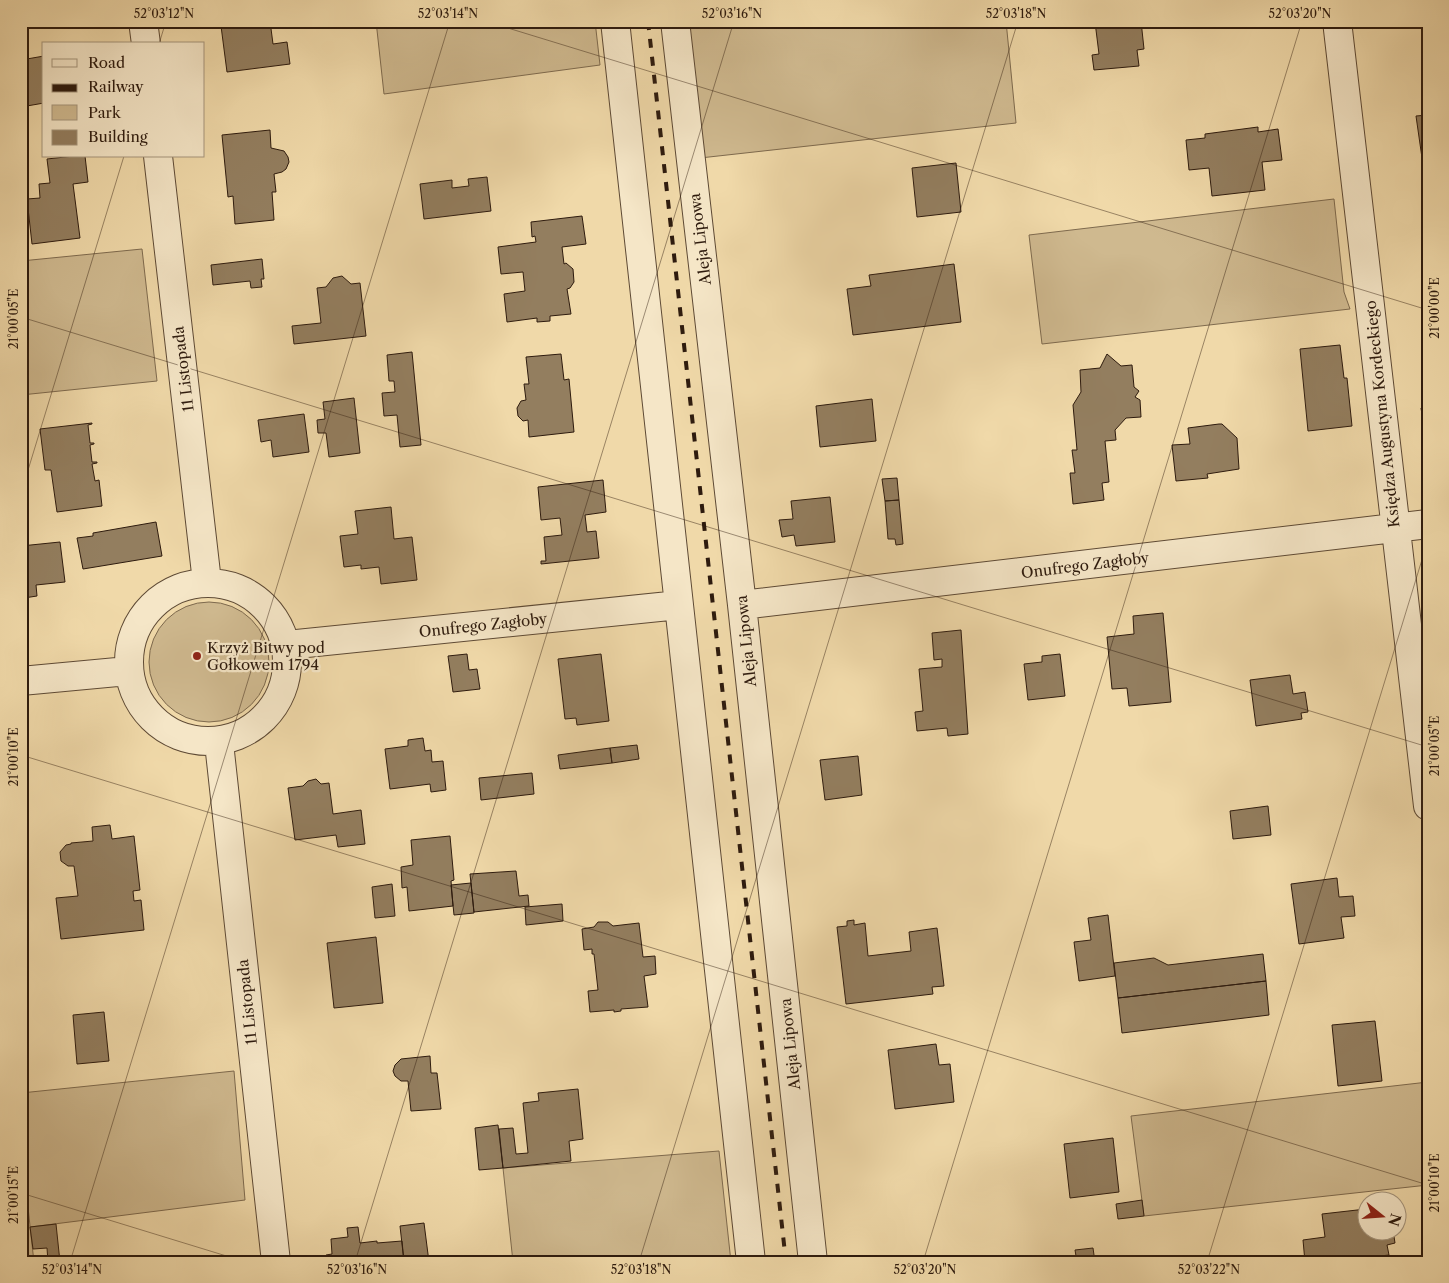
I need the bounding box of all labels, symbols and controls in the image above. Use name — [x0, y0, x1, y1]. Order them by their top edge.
text: 52°03'12"N — [134, 6, 194, 21]
text: 52°03'14"N — [418, 6, 478, 21]
text: 52°03'16"N — [702, 6, 762, 21]
text: 52°03'18"N — [986, 6, 1046, 21]
text: 52°03'20"N — [1268, 6, 1332, 21]
legend — [42, 42, 205, 158]
text: Road — [88, 53, 125, 72]
text: Railway — [88, 77, 144, 96]
text: Park — [88, 103, 122, 122]
text: Building — [88, 127, 148, 146]
street label: Aleja Lipowa — [685, 192, 715, 287]
text: 21°00'00"E — [1427, 277, 1442, 339]
text: 21°00'05"E — [6, 289, 21, 349]
street label: Księdza Augustyna Kordeckiego — [1361, 300, 1403, 528]
street label: 11 Listopada — [168, 325, 198, 413]
street label: Onufrego Zagłoby — [1020, 548, 1151, 582]
street label: Aleja Lipowa — [732, 594, 760, 689]
street label: Onufrego Zagłoby — [418, 609, 549, 641]
place label: Krzyż Bitwy pod Gołkowem 1794 — [207, 638, 325, 674]
marker: Krzyż Bitwy pod Gołkowem 1794 — [191, 650, 203, 662]
text: 21°00'05"E — [1427, 716, 1442, 776]
text: 21°00'10"E — [6, 728, 21, 786]
street label: 11 Listopada — [233, 958, 261, 1046]
street label: Aleja Lipowa — [776, 997, 804, 1092]
text: 21°00'10"E — [1427, 1154, 1442, 1212]
text: 21°00'15"E — [6, 1166, 21, 1224]
north arrow — [1356, 1190, 1406, 1240]
text: N — [1384, 1211, 1405, 1228]
text: 52°03'14"N — [42, 1262, 102, 1277]
text: 52°03'16"N — [327, 1262, 387, 1277]
text: 52°03'18"N — [611, 1262, 671, 1277]
text: 52°03'20"N — [893, 1262, 957, 1277]
text: 52°03'22"N — [1178, 1262, 1240, 1277]

